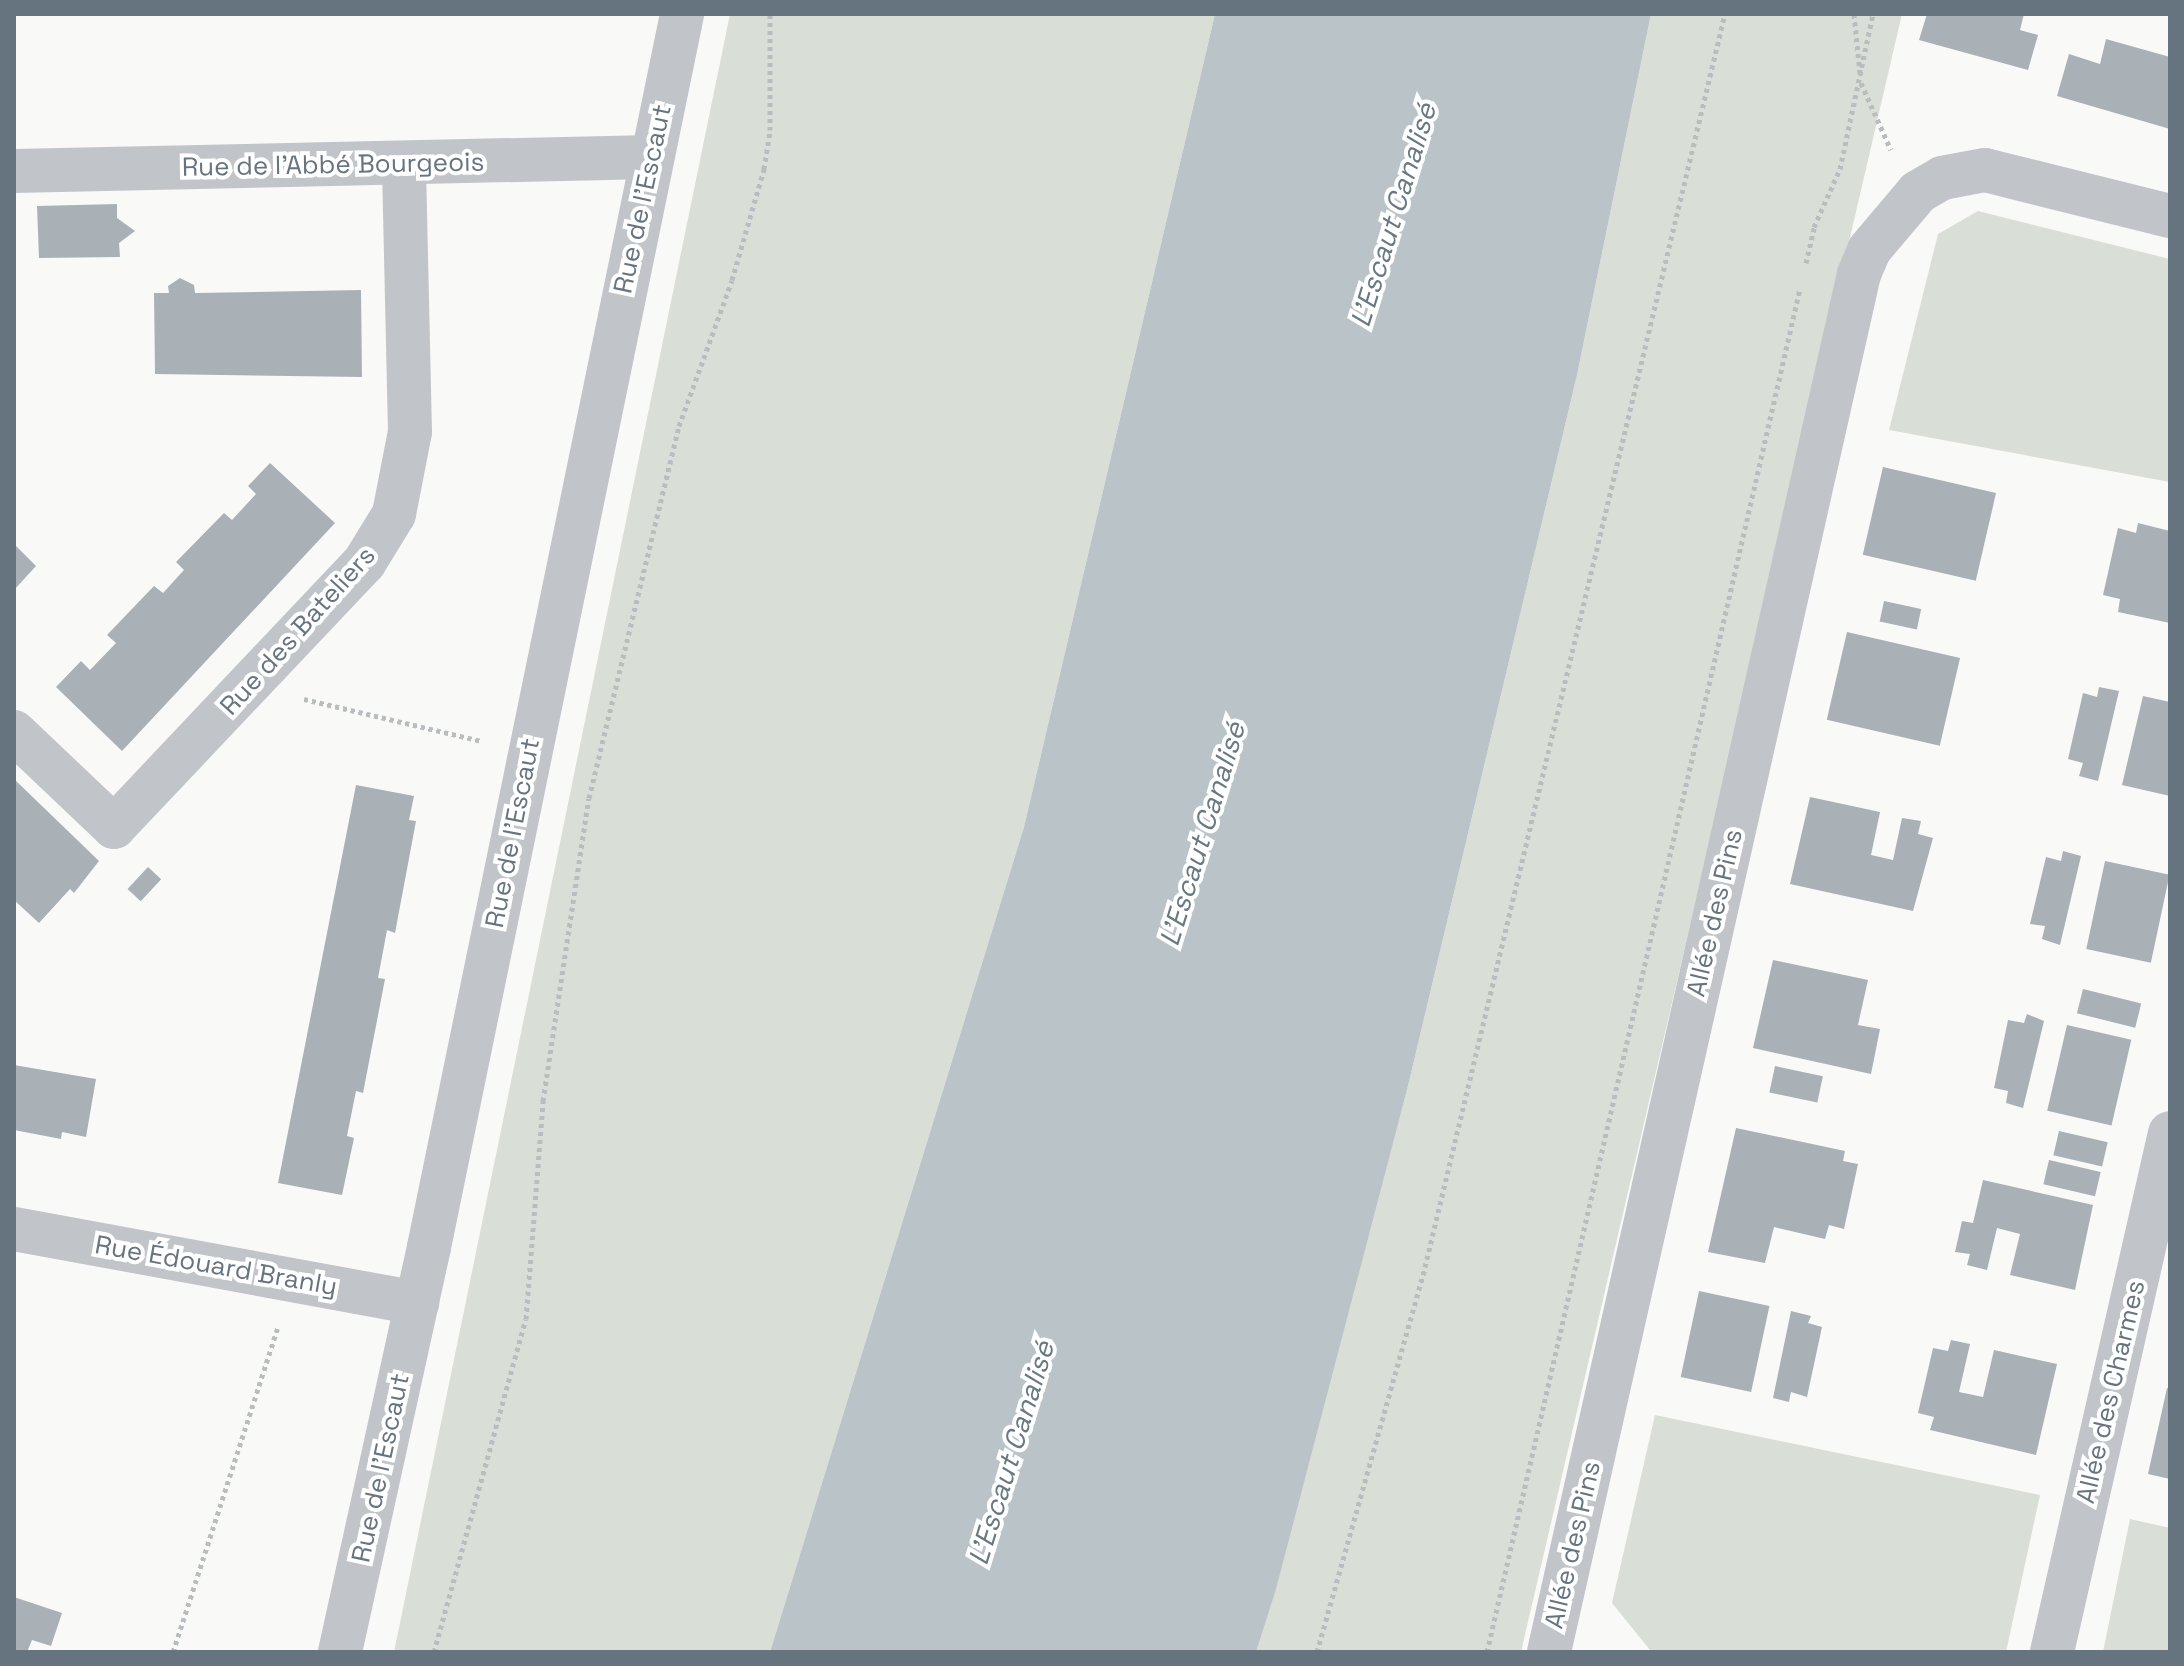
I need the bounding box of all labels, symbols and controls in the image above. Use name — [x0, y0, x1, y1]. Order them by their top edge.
water label: L'Escaut Canalisé — [1343, 99, 1443, 331]
street label: Rue de l'Escaut — [608, 102, 678, 296]
street label: Rue de l'Abbé Bourgeois — [181, 147, 485, 183]
street label: Rue des Bateliers — [214, 540, 382, 722]
water label: L'Escaut Canalisé — [1152, 718, 1252, 950]
street label: Rue de l'Escaut — [479, 736, 547, 930]
street label: Allée des Pins — [1681, 826, 1749, 1000]
street label: Rue Édouard Branly — [93, 1229, 339, 1303]
street label: Allée des Charmes — [2070, 1277, 2152, 1507]
water label: L'Escaut Canalisé — [961, 1337, 1061, 1569]
street label: Rue de l'Escaut — [346, 1371, 416, 1565]
street label: Allée des Pins — [1539, 1458, 1607, 1632]

